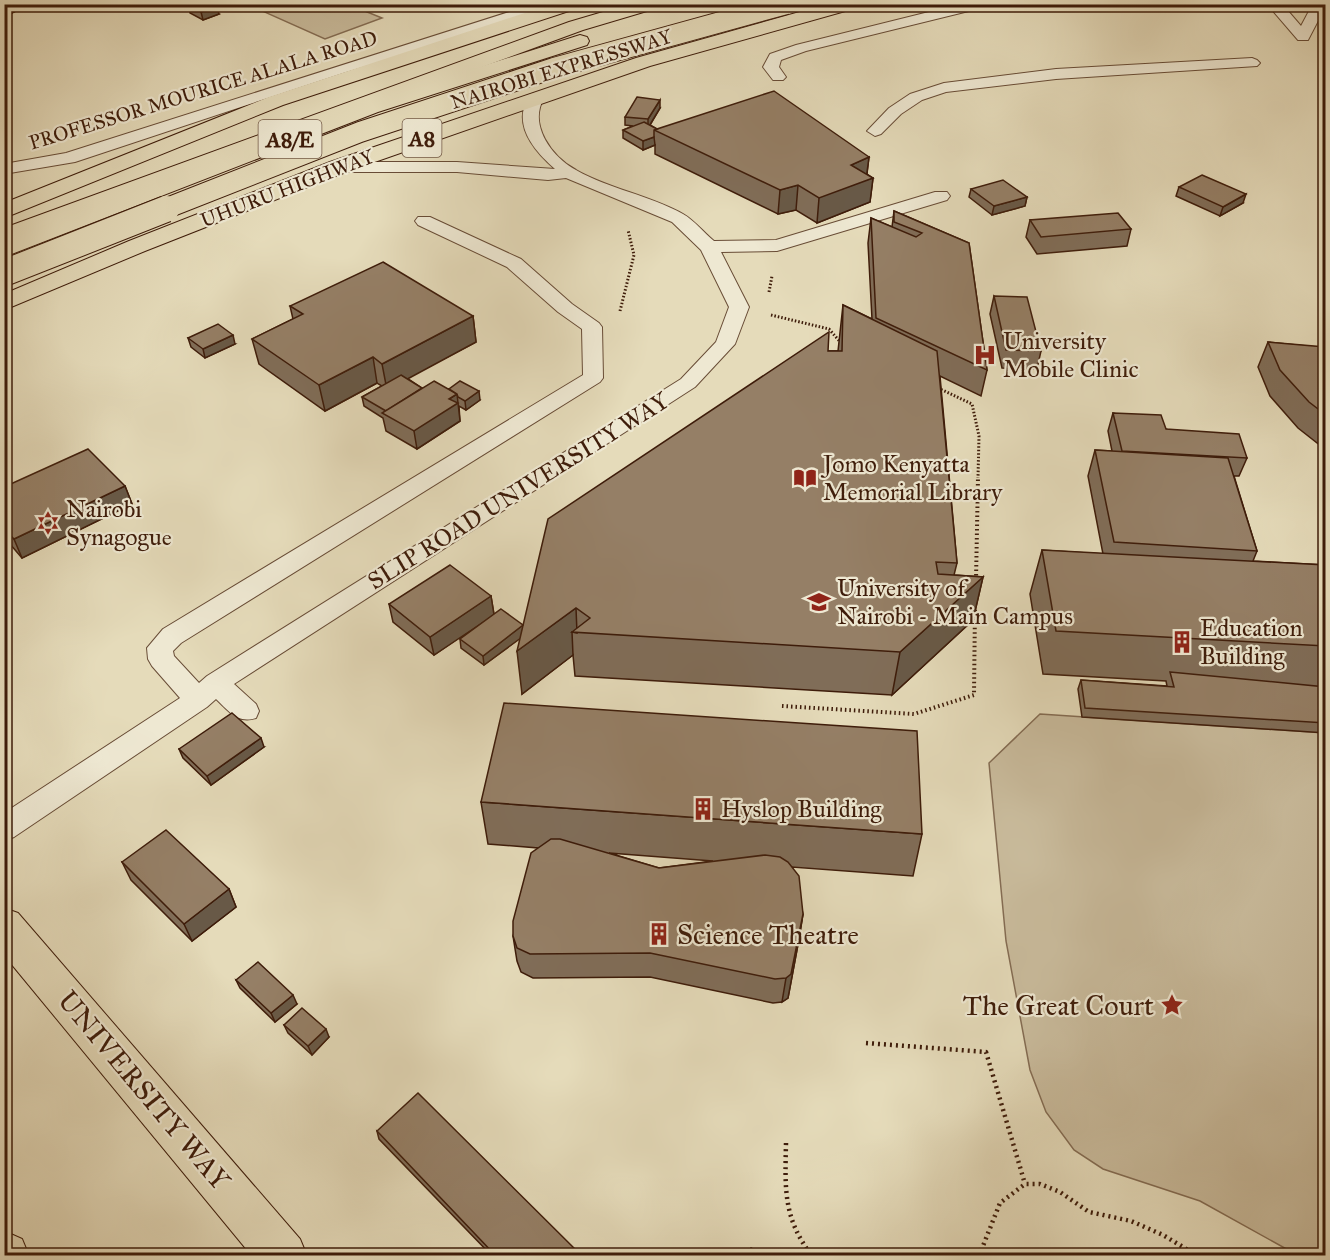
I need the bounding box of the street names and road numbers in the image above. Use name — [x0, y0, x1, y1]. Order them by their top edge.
street label: NAIROBI EXPRESSWAY — [448, 24, 676, 114]
street label: PROFESSOR MOURICE ALALA ROAD — [26, 25, 380, 155]
road number: A8 — [402, 119, 442, 157]
road number: A8/E — [258, 120, 322, 158]
street label: UHURU HIGHWAY — [197, 143, 378, 232]
street label: SLIP ROAD UNIVERSITY WAY — [362, 385, 675, 596]
street label: UNIVERSITY WAY — [50, 983, 238, 1198]

